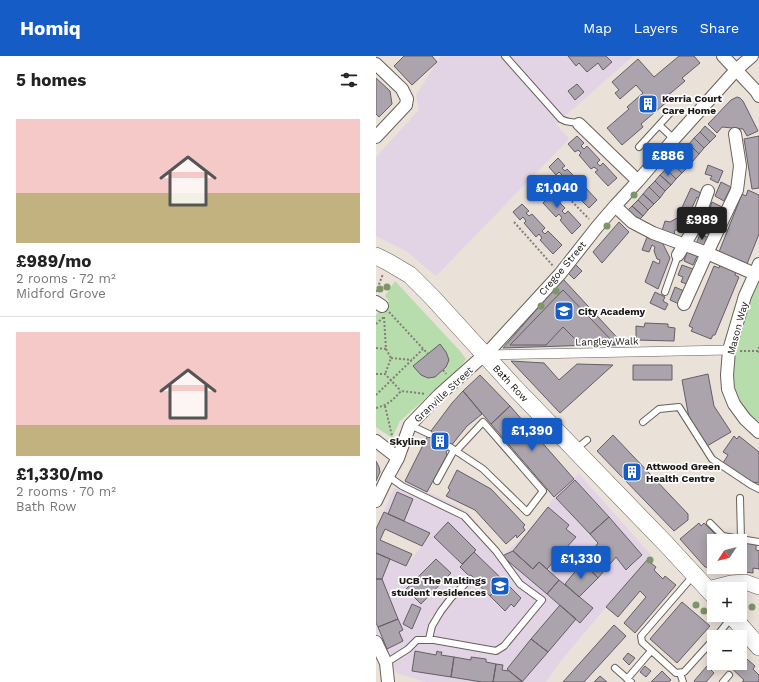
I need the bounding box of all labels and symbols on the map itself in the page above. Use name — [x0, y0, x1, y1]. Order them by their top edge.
building icon: Kerria Court Care Home — [637, 93, 659, 115]
place label: Kerria Court Care Home — [662, 93, 723, 116]
pin: £886 — [644, 143, 692, 177]
pin: £1,040 — [524, 175, 590, 209]
pin: £989 — [678, 207, 726, 241]
street label: Cregoe Street — [537, 238, 589, 298]
school or university icon: City Academy — [553, 300, 575, 322]
street label: Mason Way — [725, 300, 750, 356]
place label: City Academy — [578, 306, 645, 317]
street label: Langley Walk — [575, 335, 639, 348]
street label: Bath Row — [491, 363, 531, 405]
street label: Granville Street — [412, 364, 476, 424]
pin: £1,390 — [499, 418, 565, 452]
building icon: Skyline — [429, 430, 451, 452]
place label: Skyline — [390, 436, 426, 447]
building icon: Attwood Green Health Centre — [621, 461, 643, 483]
place label: Attwood Green Health Centre — [646, 461, 720, 484]
north arrow — [707, 534, 747, 574]
pin: £1,330 — [548, 546, 614, 580]
place label: UCB The Maltings student residences — [391, 575, 487, 598]
school or university icon: UCB The Maltings student residences — [489, 575, 511, 597]

